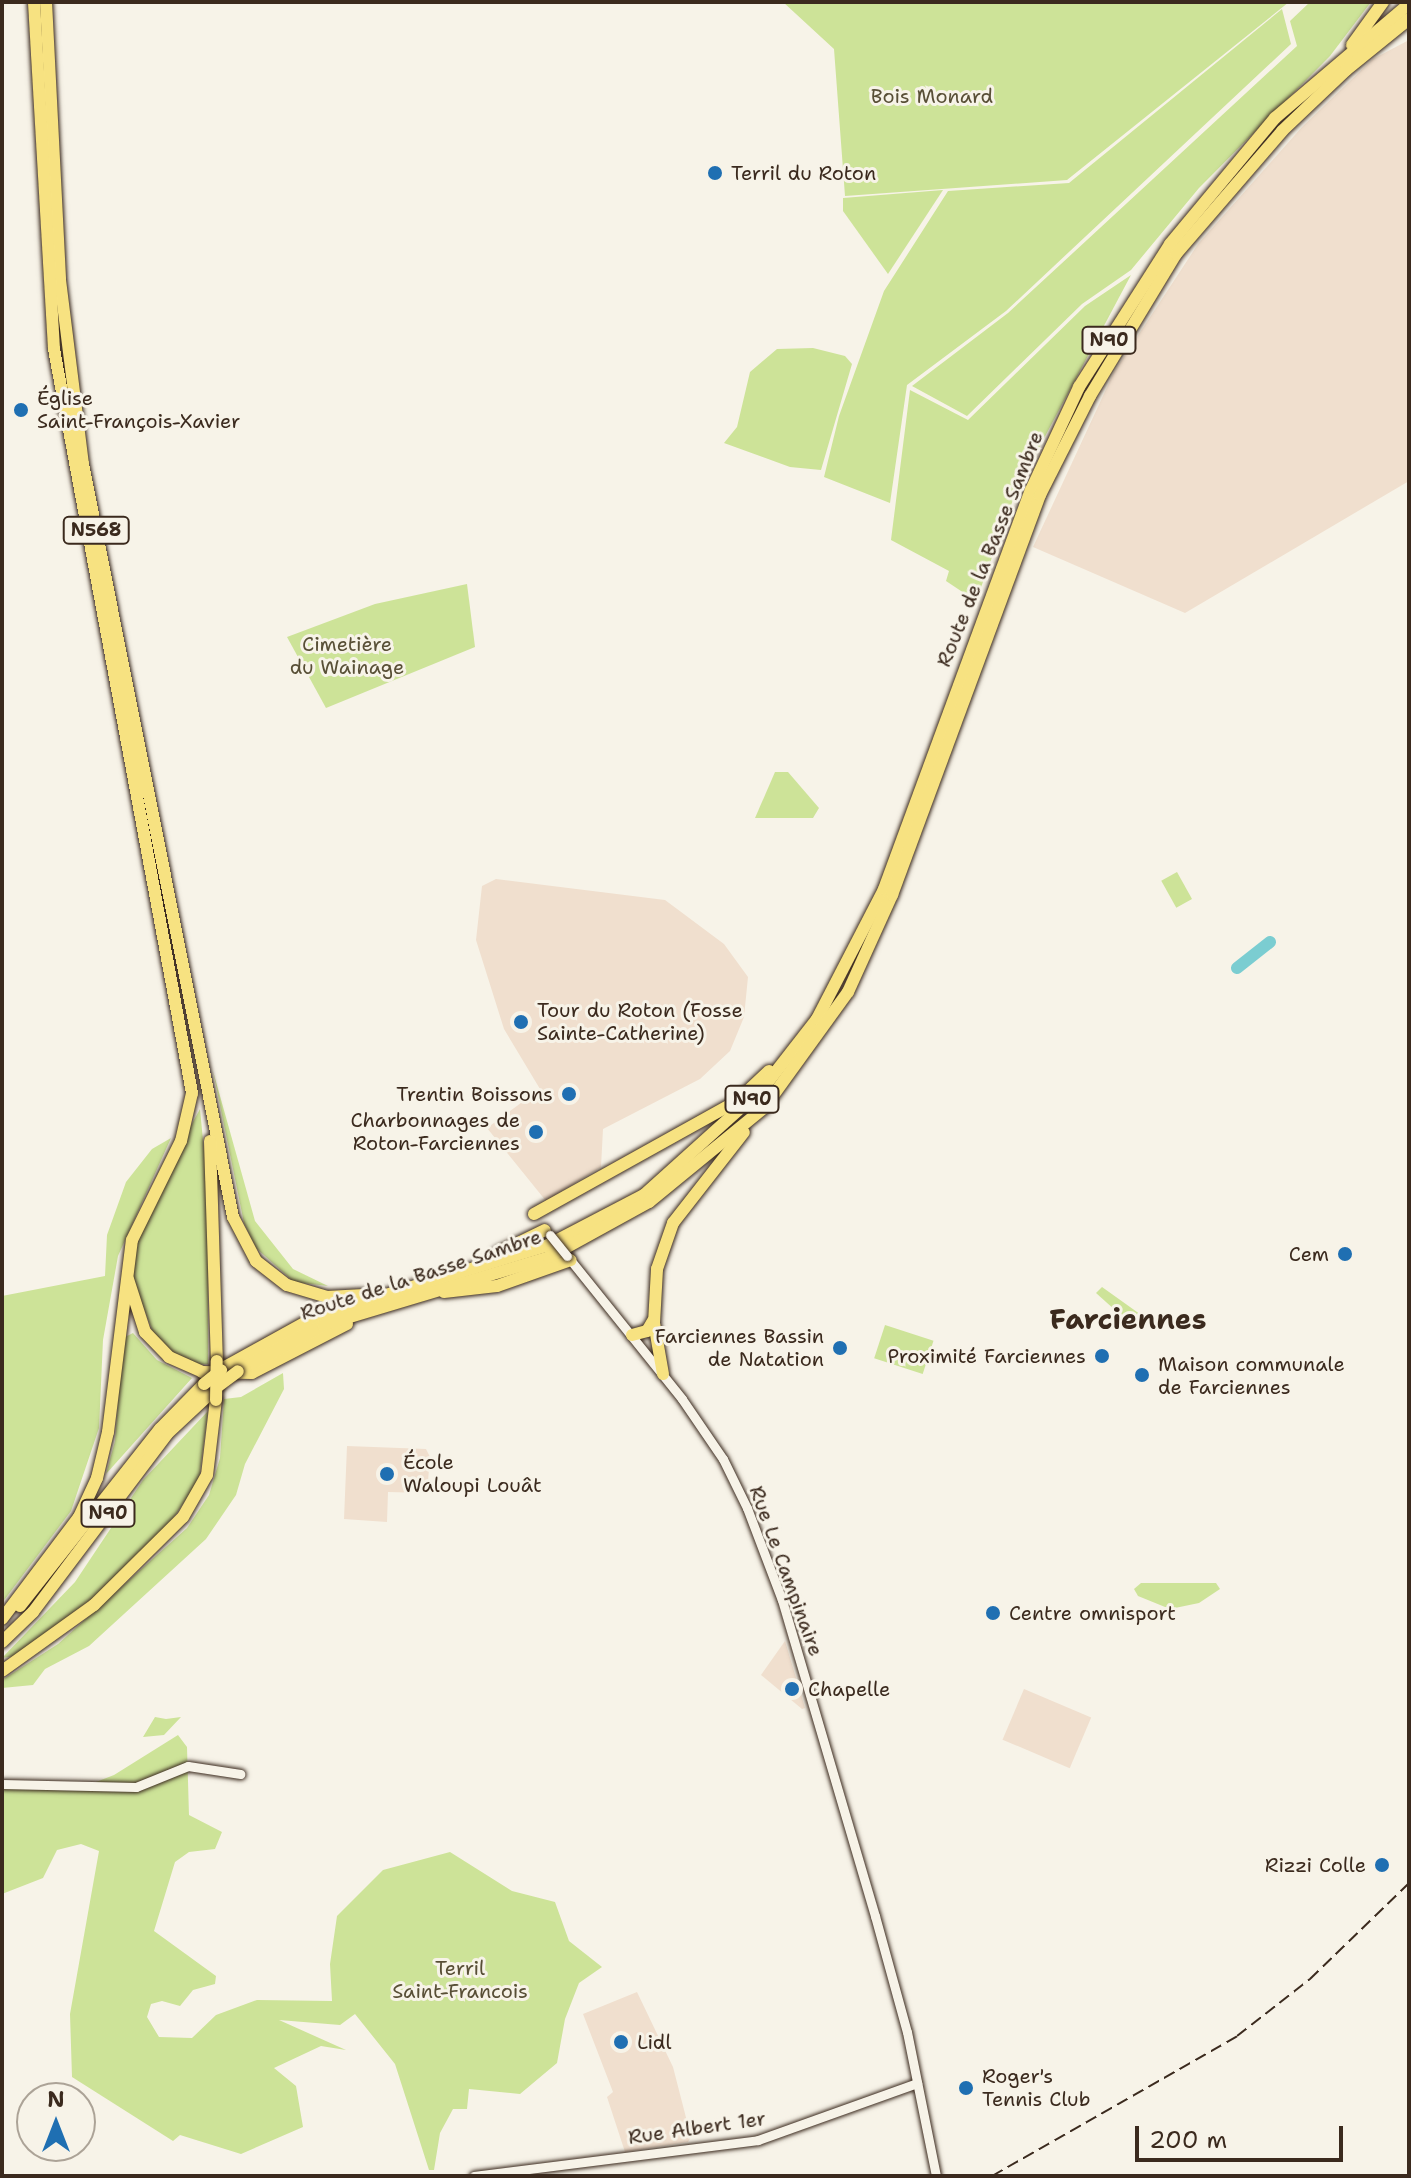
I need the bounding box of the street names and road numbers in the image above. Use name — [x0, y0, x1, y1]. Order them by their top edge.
road number: N90 — [1081, 326, 1137, 354]
street label: Route de la Basse Sambre — [932, 428, 1048, 670]
road number: N568 — [62, 516, 130, 544]
road number: N90 — [724, 1085, 780, 1113]
street label: Route de la Basse Sambre — [298, 1225, 544, 1325]
street label: Rue Le Campinaire — [744, 1483, 828, 1659]
road number: N90 — [80, 1499, 136, 1527]
street label: Rue Albert 1er — [627, 2106, 767, 2150]

